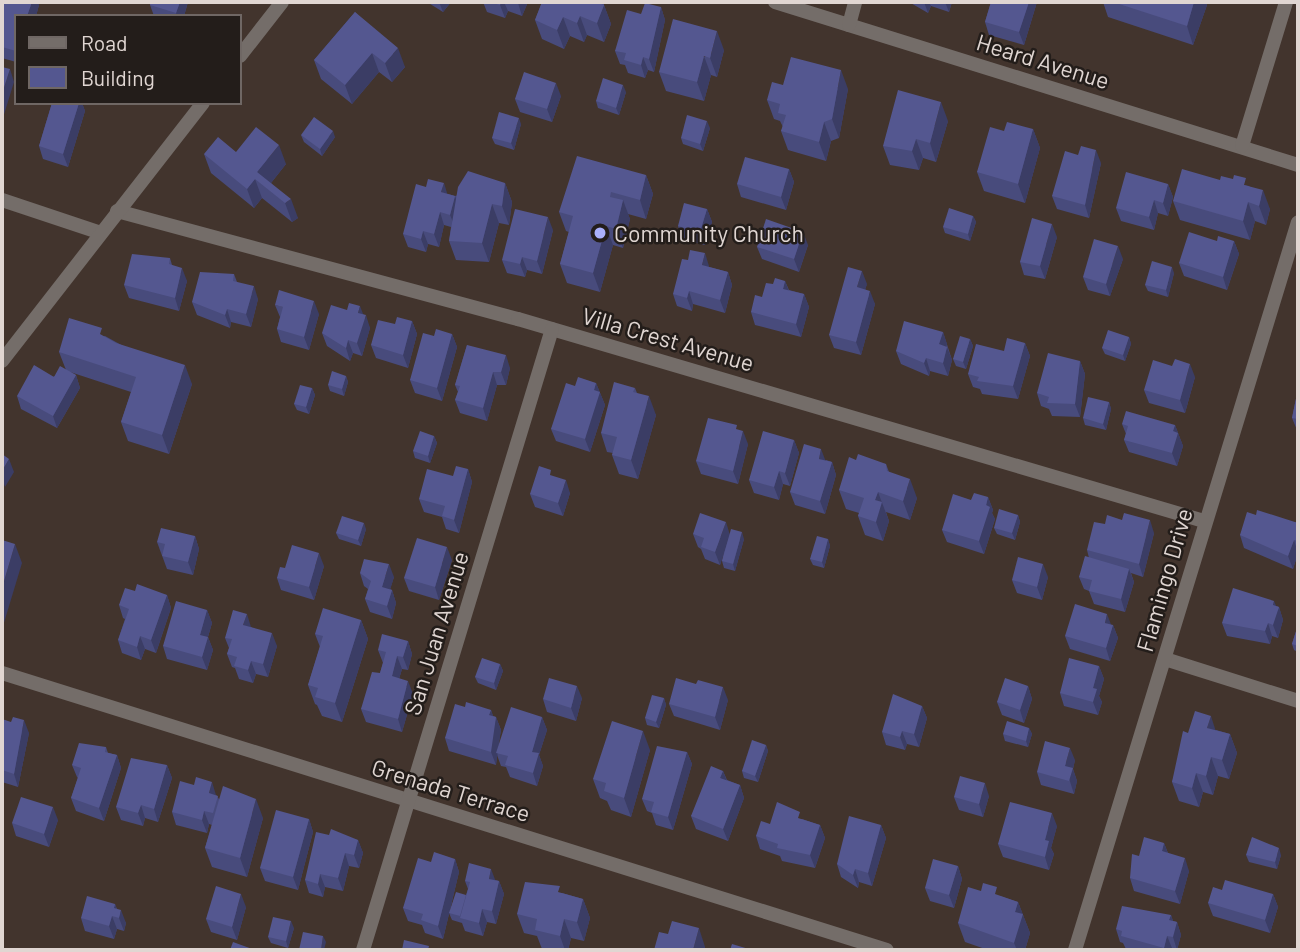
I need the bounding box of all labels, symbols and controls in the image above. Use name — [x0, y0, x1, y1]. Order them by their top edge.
legend — [14, 14, 242, 105]
street label: Heard Avenue — [973, 28, 1113, 94]
text: Road — [81, 30, 127, 55]
text: Building — [81, 65, 155, 90]
place label: Community Church — [614, 219, 804, 247]
marker: Community Church — [592, 225, 608, 241]
street label: Villa Crest Avenue — [579, 301, 757, 377]
street label: Flamingo Drive — [1130, 505, 1198, 655]
street label: San Juan Avenue — [398, 548, 474, 718]
street label: Grenada Terrace — [369, 753, 533, 827]

